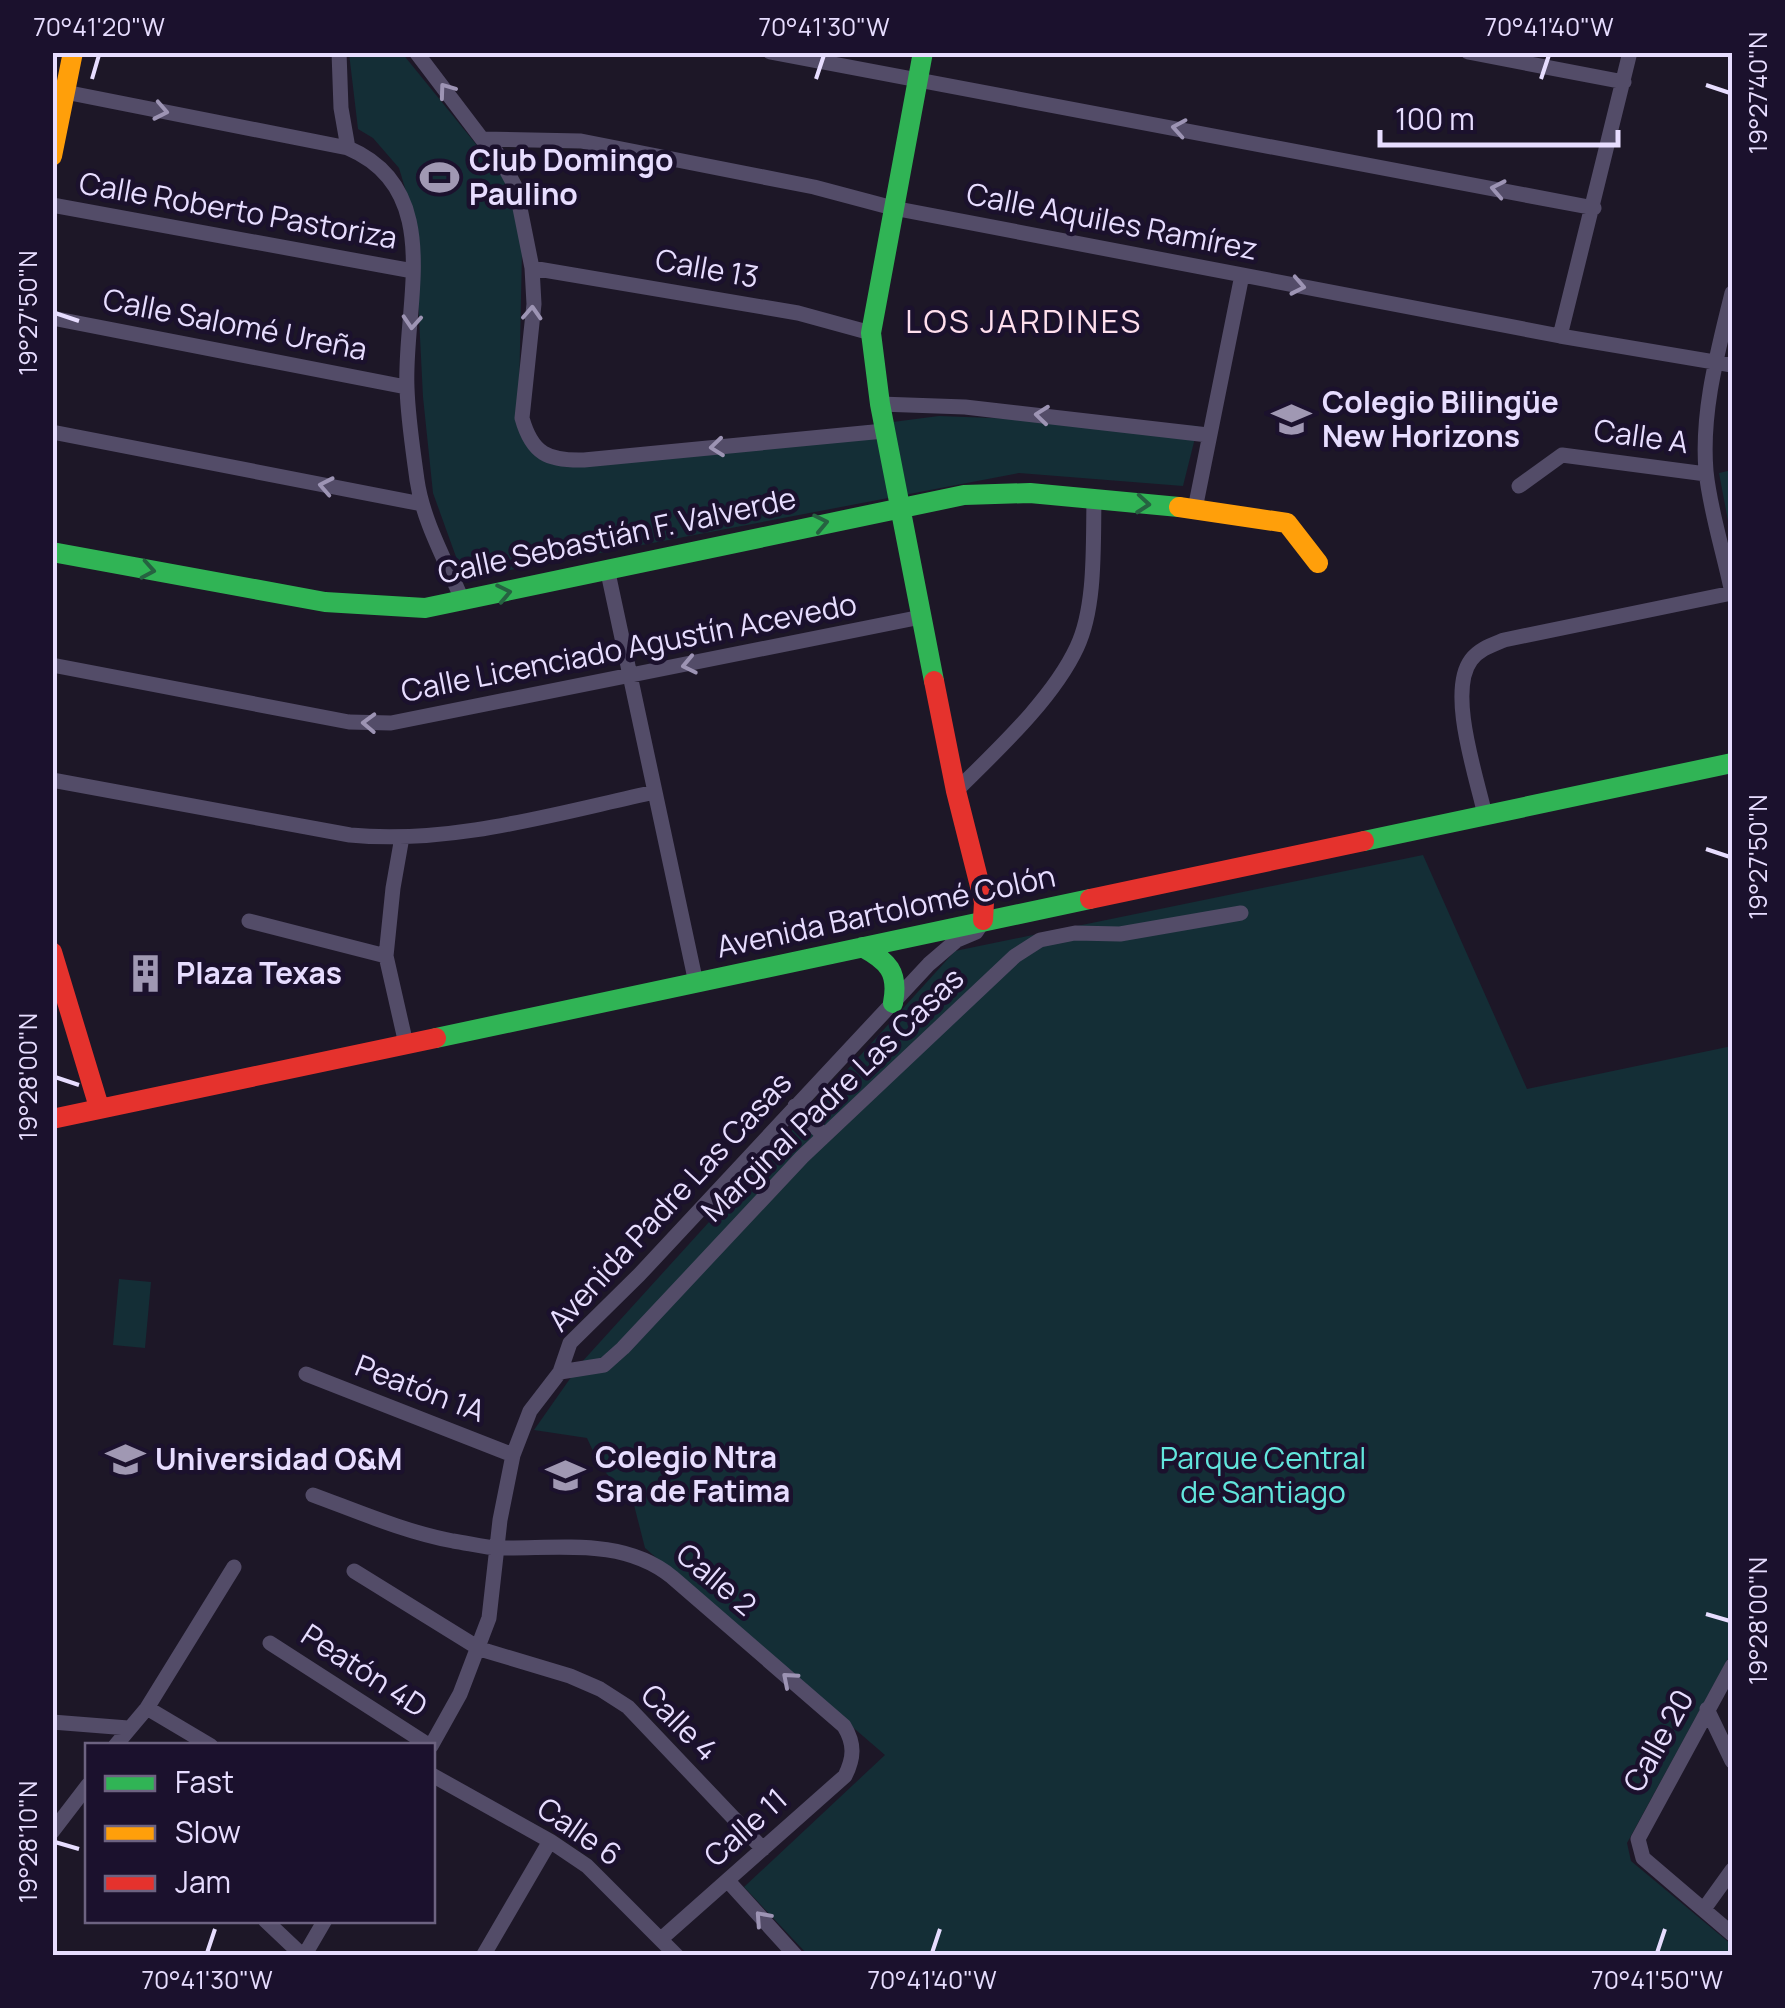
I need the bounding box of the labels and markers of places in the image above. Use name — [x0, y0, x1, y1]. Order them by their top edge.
place label: Club Domingo Paulino — [469, 139, 674, 214]
sports icon: Club Domingo Paulino — [418, 157, 460, 199]
place label: Colegio Bilingüe New Horizons — [1322, 381, 1559, 456]
school or university icon: Colegio Bilingüe New Horizons — [1271, 399, 1313, 441]
place label: Plaza Texas — [176, 952, 342, 993]
building icon: Plaza Texas — [125, 953, 167, 995]
place label: Colegio Ntra Sra de Fatima — [595, 1436, 790, 1511]
place label: Universidad O&M — [155, 1438, 402, 1479]
school or university icon: Universidad O&M — [104, 1439, 146, 1481]
school or university icon: Colegio Ntra Sra de Fatima — [544, 1454, 586, 1496]

